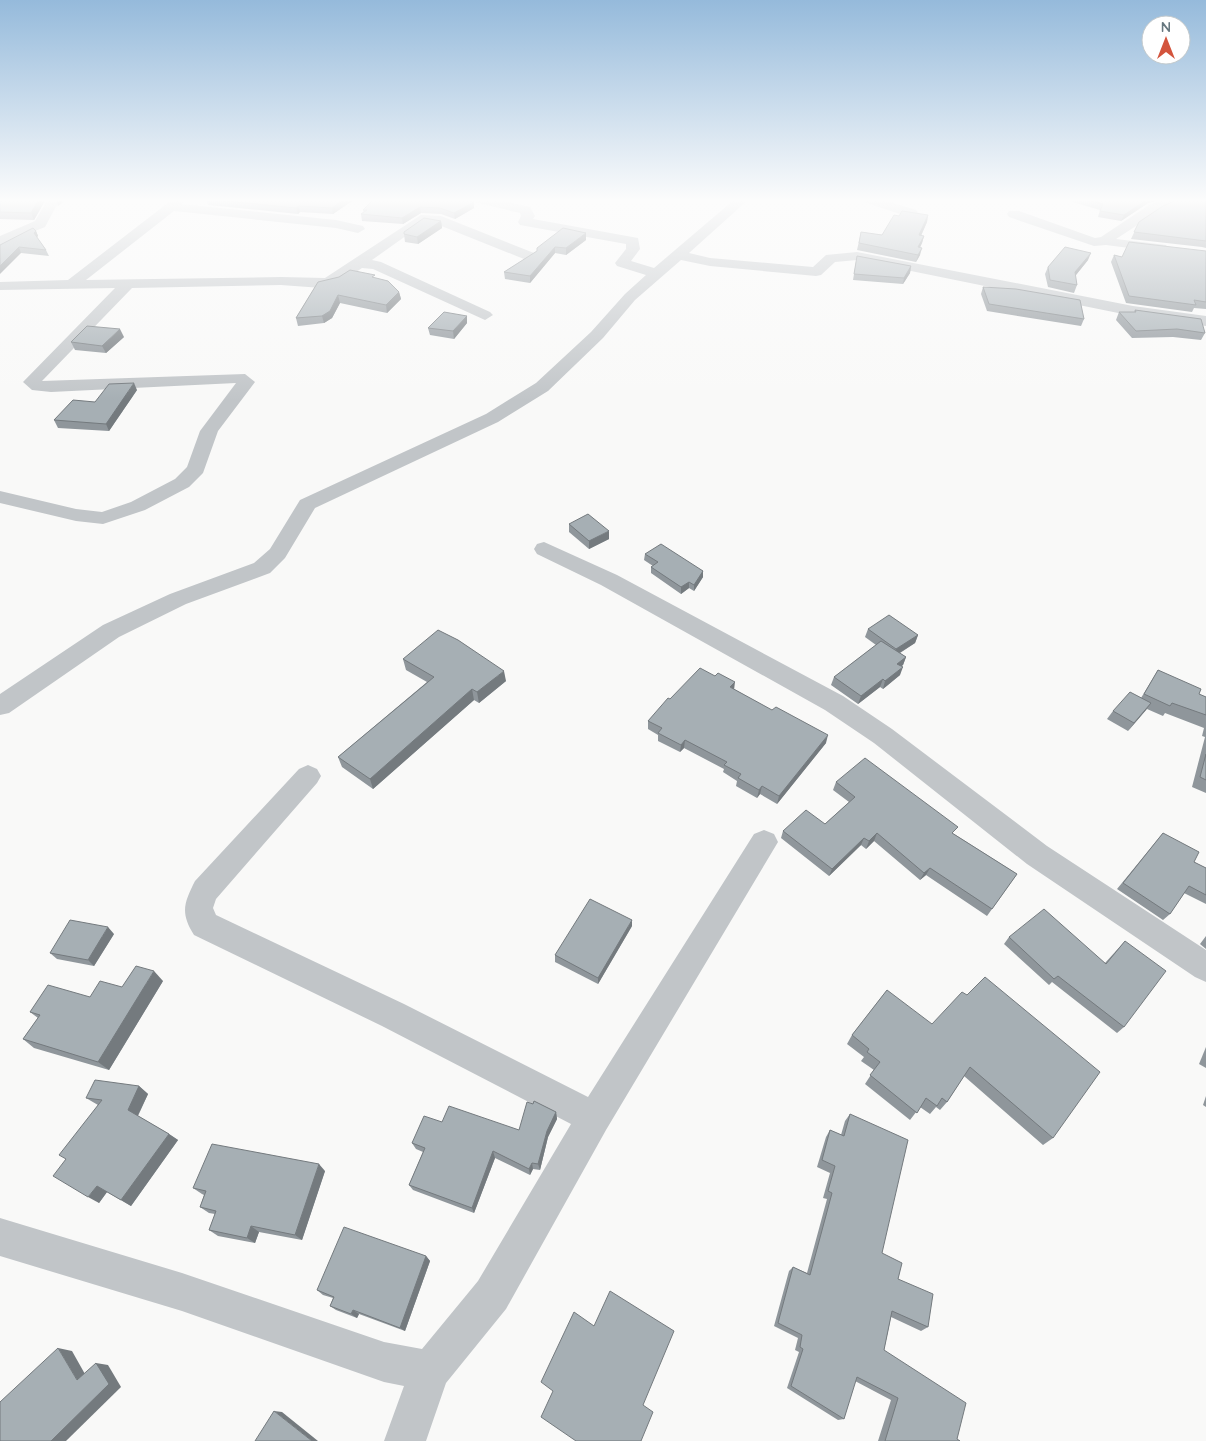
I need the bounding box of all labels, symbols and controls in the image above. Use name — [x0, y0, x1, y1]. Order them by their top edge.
north arrow — [1141, 15, 1191, 65]
text: N — [1161, 18, 1171, 36]

